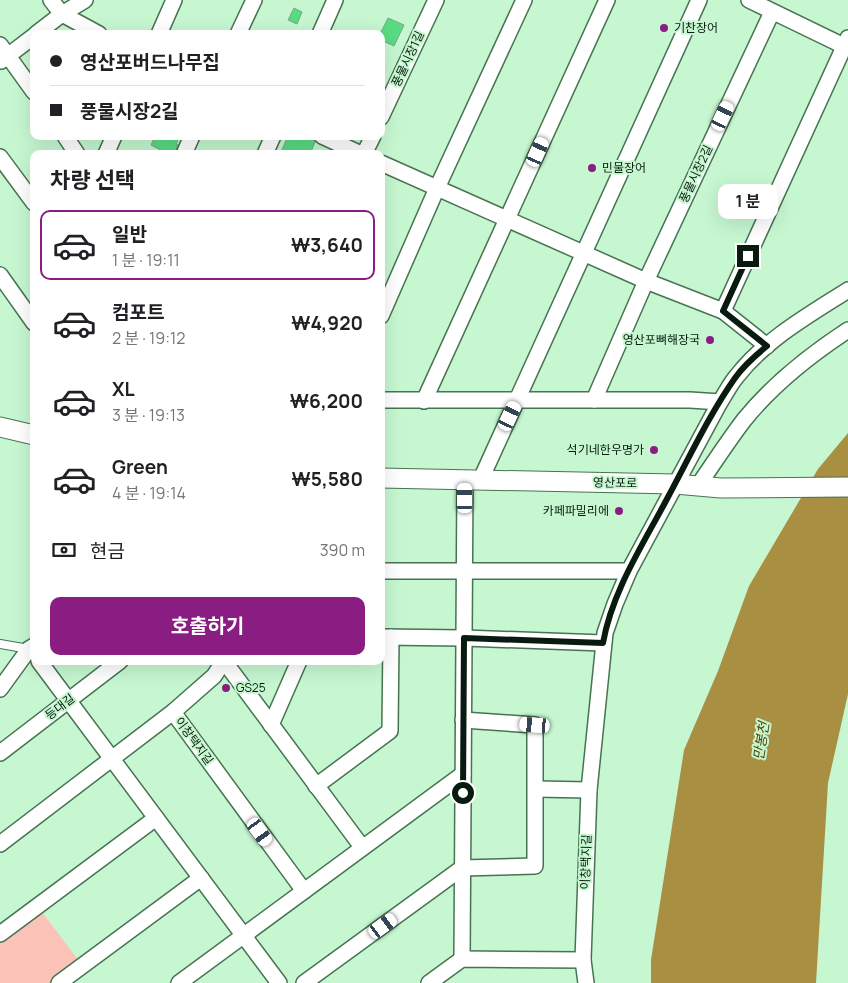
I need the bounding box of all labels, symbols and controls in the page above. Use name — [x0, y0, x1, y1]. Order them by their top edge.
place label: 기찬장어 — [674, 19, 718, 36]
marker: 기찬장어 — [658, 22, 670, 34]
street label: 풍물시장1길 — [387, 28, 428, 90]
text: 영산포버드나무집 — [80, 49, 220, 75]
text: 풍물시장2길 — [80, 98, 179, 124]
car — [709, 99, 736, 133]
car — [525, 135, 550, 169]
street label: 풍물시장2길 — [675, 142, 716, 205]
place label: 민물장어 — [602, 159, 646, 176]
marker: 민물장어 — [586, 162, 598, 174]
text: 차량 선택 — [50, 165, 135, 195]
callout: 1 분 — [718, 184, 778, 218]
text: 1 분 — [736, 190, 760, 212]
text: 일반 — [112, 221, 147, 247]
icon: car — [52, 223, 97, 268]
text: ₩3,640 — [291, 232, 363, 258]
route end — [737, 245, 759, 267]
text: 1 분 · 19:11 — [112, 249, 180, 271]
text: 컴포트 — [112, 299, 164, 325]
icon: car — [52, 301, 97, 346]
text: ₩4,920 — [291, 310, 363, 336]
text: 2 분 · 19:12 — [112, 327, 185, 349]
place label: 영산포뼈해장국 — [623, 331, 700, 348]
marker: 영산포뼈해장국 — [704, 334, 716, 346]
text: XL — [112, 376, 135, 402]
icon: car — [52, 379, 97, 424]
text: ₩6,200 — [290, 388, 363, 414]
car — [496, 399, 523, 433]
text: 3 분 · 19:13 — [112, 404, 185, 426]
place label: 석기네한우명가 — [567, 441, 644, 458]
marker: 석기네한우명가 — [648, 444, 660, 456]
text: Green — [112, 454, 168, 480]
icon: car — [52, 457, 97, 502]
text: ₩5,580 — [292, 466, 363, 492]
street label: 영산포로 — [593, 474, 637, 491]
text: 4 분 · 19:14 — [112, 482, 186, 504]
car — [457, 483, 472, 513]
place label: 카페파밀리에 — [543, 502, 609, 519]
marker: 카페파밀리에 — [613, 505, 625, 517]
icon: cash — [50, 536, 78, 564]
text: 현금 — [90, 538, 125, 564]
text: 390 m — [320, 539, 365, 561]
button: 호출하기 — [50, 597, 365, 655]
place label: GS25 — [236, 679, 266, 696]
marker: GS25 — [220, 682, 232, 694]
street label: 등대길 — [41, 690, 78, 723]
street label: 이창택지길 — [171, 713, 218, 768]
car — [519, 716, 550, 734]
water label: 만봉천 — [748, 719, 773, 761]
route start — [452, 782, 474, 804]
car — [245, 815, 274, 849]
street label: 이창택지길 — [576, 834, 595, 890]
car — [366, 911, 399, 941]

